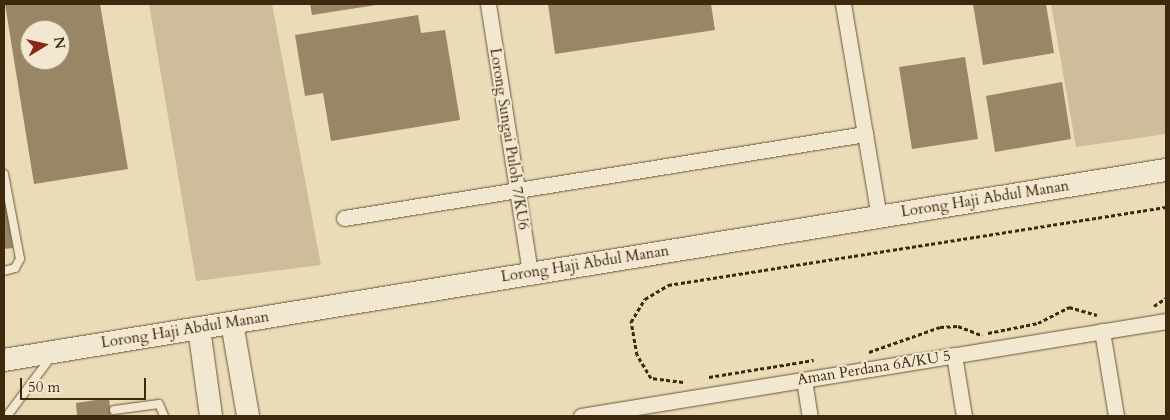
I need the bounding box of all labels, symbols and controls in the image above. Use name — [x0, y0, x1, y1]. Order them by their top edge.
north arrow — [20, 20, 70, 70]
text: N — [49, 35, 70, 50]
street label: Lorong Sungai Puloh 7/KU6 — [486, 47, 532, 231]
street label: Lorong Haji Abdul Manan — [900, 177, 1070, 221]
street label: Lorong Haji Abdul Manan — [500, 242, 670, 286]
street label: Lorong Haji Abdul Manan — [100, 308, 270, 352]
street label: Aman Perdana 6A/KU 5 — [796, 347, 952, 389]
scale bar — [22, 368, 149, 400]
text: 50 m — [28, 377, 60, 397]

